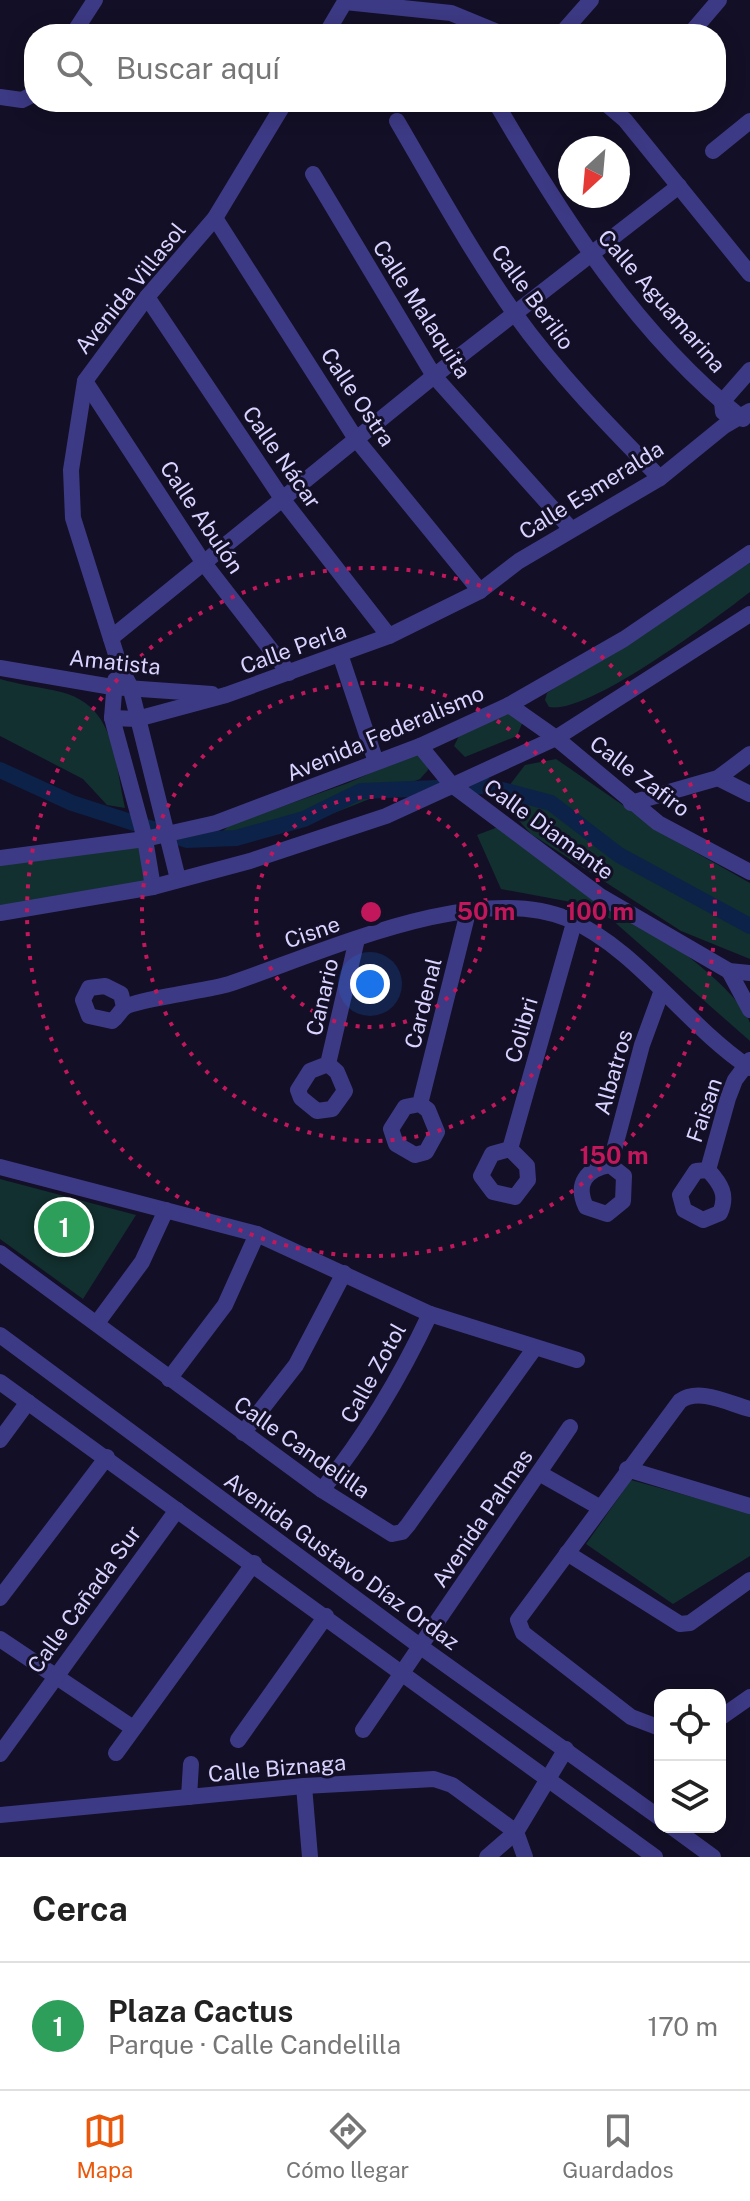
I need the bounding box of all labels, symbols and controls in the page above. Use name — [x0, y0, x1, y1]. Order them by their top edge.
search box — [24, 24, 726, 112]
icon: search — [52, 46, 96, 90]
text: Buscar aquí — [116, 50, 280, 86]
north arrow — [558, 136, 630, 208]
street label: Avenida Villasol — [69, 217, 191, 359]
street label: Calle Aguamarina — [593, 224, 731, 378]
street label: Calle Malaquita — [368, 235, 476, 383]
street label: Calle Berilio — [486, 240, 580, 354]
street label: Calle Ostra — [316, 343, 400, 451]
street label: Calle Nácar — [237, 401, 327, 513]
street label: Calle Esmeralda — [514, 435, 668, 545]
street label: Calle Abulón — [155, 456, 249, 578]
street label: Calle Perla — [236, 617, 350, 679]
street label: Amatista — [68, 644, 162, 680]
street label: Avenida Federalismo — [282, 680, 488, 786]
street label: Calle Zafiro — [585, 730, 695, 822]
street label: Calle Diamante — [479, 773, 619, 885]
text: 50 m — [457, 897, 515, 925]
text: 100 m — [566, 897, 634, 925]
centre of rings — [357, 898, 385, 926]
street label: Cisne — [281, 910, 343, 954]
street label: Cardenal — [399, 955, 447, 1051]
street label: Canario — [301, 956, 343, 1038]
your location — [350, 964, 390, 1004]
street label: Colibri — [499, 994, 543, 1066]
street label: Albatros — [588, 1026, 638, 1118]
street label: Faisan — [681, 1074, 727, 1146]
text: 150 m — [580, 1141, 648, 1169]
pin: 1 — [38, 1197, 90, 1257]
street label: Calle Zotol — [335, 1318, 411, 1428]
street label: Calle Candelilla — [229, 1390, 375, 1504]
street label: Avenida Palmas — [426, 1444, 538, 1592]
street label: Avenida Gustavo Díaz Ordaz — [220, 1467, 464, 1655]
street label: Calle Cañada Sur — [22, 1520, 146, 1678]
map controls — [654, 1689, 726, 1833]
button: locate — [654, 1689, 726, 1761]
street label: Calle Biznaga — [207, 1749, 347, 1787]
button: layers — [654, 1761, 726, 1833]
text: Cerca — [32, 1889, 128, 1929]
text: Plaza Cactus — [108, 1993, 293, 2029]
text: 1 — [52, 2011, 64, 2042]
text: 170 m — [648, 2011, 718, 2042]
text: Parque · Calle Candelilla — [108, 2029, 401, 2060]
tab: Mapa — [76, 2109, 133, 2183]
tab: Cómo llegar — [286, 2109, 409, 2183]
tab: Guardados — [562, 2109, 674, 2183]

